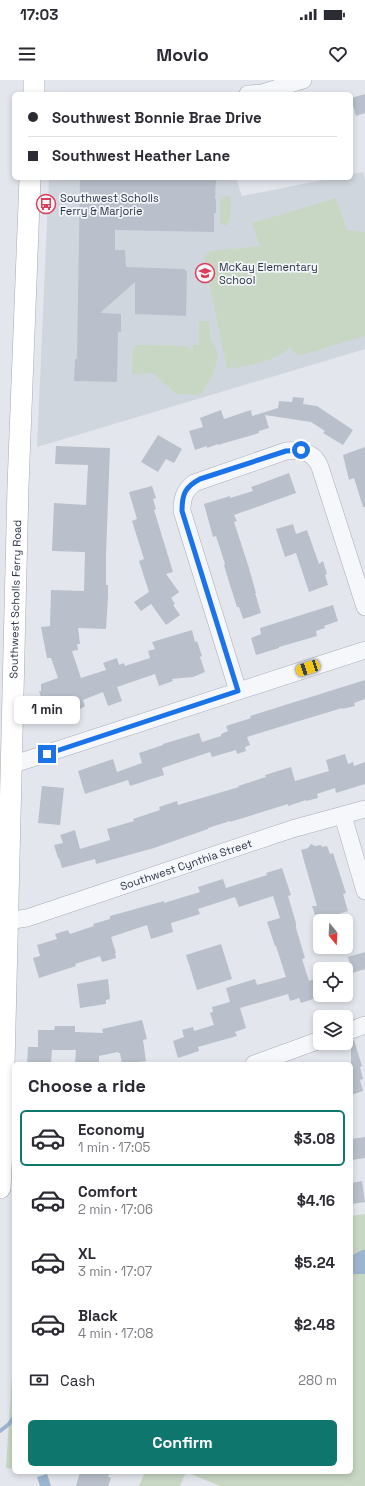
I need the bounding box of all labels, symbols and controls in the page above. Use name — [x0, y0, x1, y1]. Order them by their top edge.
text: 17:03 — [20, 5, 58, 24]
icon: menu — [16, 43, 38, 65]
text: Movio — [156, 43, 209, 66]
icon: heart — [327, 43, 349, 65]
text: Southwest Bonnie Brae Drive — [52, 108, 262, 127]
text: Southwest Heather Lane — [52, 146, 230, 165]
place label: Southwest Scholls Ferry & Marjorie — [60, 191, 159, 218]
bus stop icon: Southwest Scholls Ferry & Marjorie — [35, 193, 57, 215]
place label: McKay Elementary School — [219, 260, 318, 287]
school or university icon: McKay Elementary School — [194, 262, 216, 284]
route start — [292, 441, 310, 459]
street label: Southwest Scholls Ferry Road — [6, 520, 24, 679]
car — [295, 659, 321, 677]
callout: 1 min — [14, 696, 80, 724]
text: 1 min — [31, 701, 63, 718]
route end — [38, 745, 56, 763]
street label: Southwest Cynthia Street — [118, 836, 254, 893]
north arrow — [313, 914, 353, 954]
map controls — [313, 914, 353, 1050]
button: locate — [313, 962, 353, 1002]
button: layers — [313, 1010, 353, 1050]
text: Choose a ride — [28, 1074, 146, 1097]
icon: car — [30, 1120, 66, 1156]
text: Economy — [78, 1120, 145, 1139]
text: $3.08 — [294, 1129, 335, 1148]
text: 1 min · 17:05 — [78, 1139, 150, 1156]
icon: car — [30, 1182, 66, 1218]
text: Comfort — [78, 1182, 138, 1201]
text: $4.16 — [297, 1191, 335, 1210]
text: 2 min · 17:06 — [78, 1201, 153, 1218]
icon: car — [30, 1244, 66, 1280]
text: XL — [78, 1244, 96, 1263]
text: $5.24 — [294, 1253, 335, 1272]
text: 3 min · 17:07 — [78, 1263, 152, 1280]
icon: car — [30, 1306, 66, 1342]
text: Black — [78, 1306, 118, 1325]
text: $2.48 — [294, 1315, 335, 1334]
text: 4 min · 17:08 — [78, 1325, 153, 1342]
icon: cash — [28, 1369, 50, 1391]
text: Cash — [60, 1371, 95, 1390]
text: 280 m — [298, 1372, 337, 1389]
button: Confirm — [28, 1420, 337, 1466]

